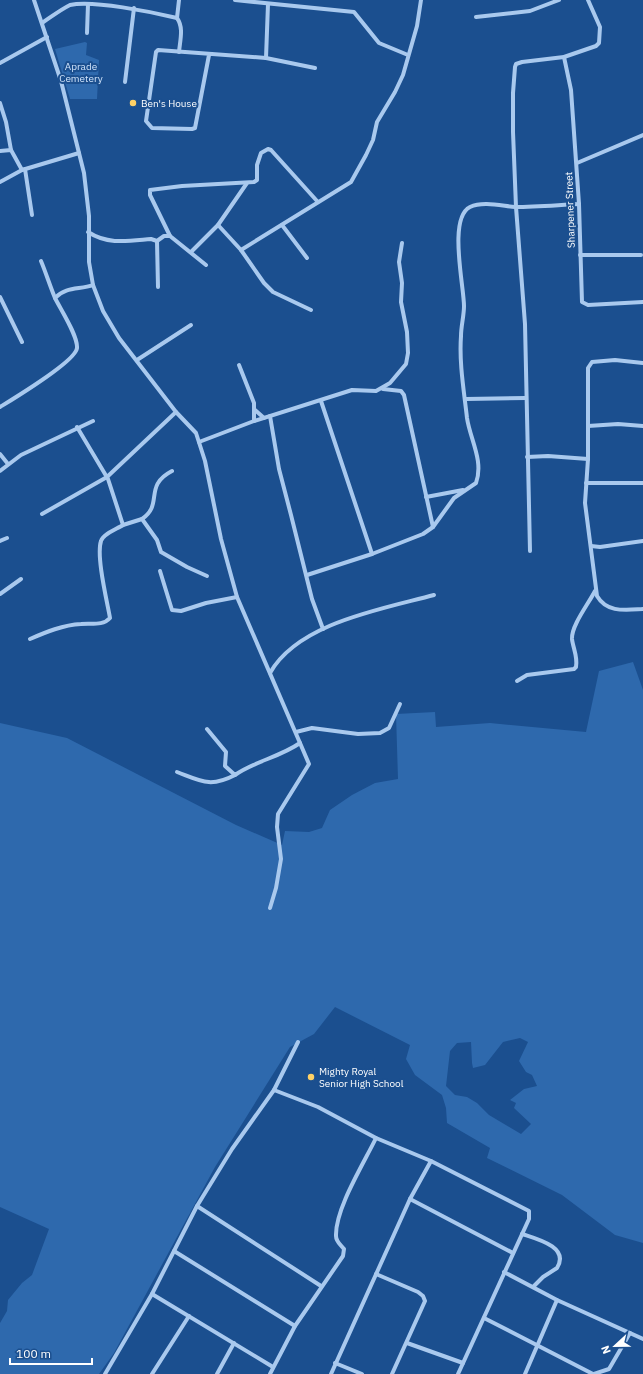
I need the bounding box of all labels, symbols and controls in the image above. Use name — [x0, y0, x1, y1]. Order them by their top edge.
park label: Aprade Cemetery — [59, 60, 103, 85]
place label: Ben's House — [141, 97, 197, 110]
marker: Ben's House — [128, 98, 138, 108]
street label: Sharpener Street — [562, 171, 578, 248]
place label: Mighty Royal Senior High School — [319, 1065, 404, 1090]
marker: Mighty Royal Senior High School — [306, 1072, 316, 1082]
north arrow — [595, 1326, 635, 1366]
scale bar — [10, 1340, 92, 1366]
text: N — [598, 1343, 614, 1356]
text: 100 m — [16, 1346, 51, 1361]

